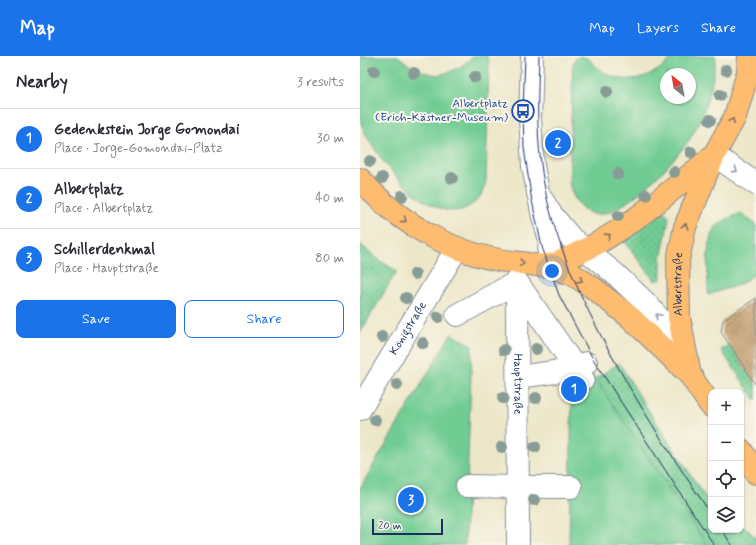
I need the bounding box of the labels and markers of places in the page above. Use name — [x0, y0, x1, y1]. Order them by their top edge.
place label: Albertplatz (Erich-Kästner-Museum) — [375, 96, 509, 126]
bus stop icon: Albertplatz (Erich-Kästner-Museum) — [510, 98, 536, 124]
pin: 2 — [545, 128, 571, 158]
pin: 1 — [561, 374, 587, 404]
pin: 3 — [398, 485, 424, 515]

